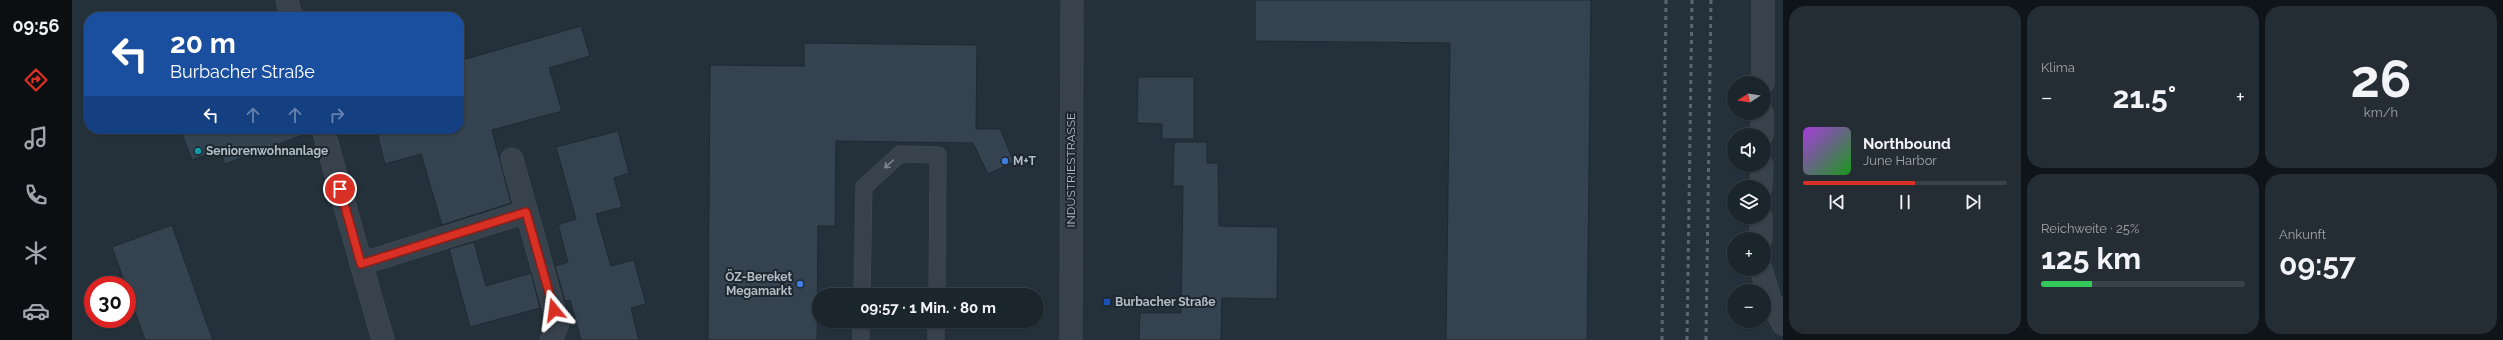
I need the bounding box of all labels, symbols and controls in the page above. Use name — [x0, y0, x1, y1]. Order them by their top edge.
text: 09:56 — [13, 15, 60, 36]
text: 20 m — [170, 27, 236, 60]
icon: left — [104, 28, 156, 80]
text: 26 — [2351, 48, 2411, 109]
text: Klima — [2041, 60, 2075, 75]
text: Burbacher Straße — [170, 61, 315, 82]
icon: directions — [22, 66, 50, 94]
north arrow — [1727, 76, 1771, 120]
map controls — [1727, 76, 1771, 328]
text: 21.5° — [2113, 80, 2176, 115]
text: − — [2041, 84, 2053, 110]
text: + — [2236, 84, 2245, 110]
icon: left — [200, 104, 222, 126]
icon: ahead — [242, 104, 264, 126]
icon: ahead — [284, 104, 306, 126]
icon: right — [326, 104, 348, 126]
text: km/h — [2364, 105, 2398, 120]
street label: INDUSTRIESTRASSE — [1064, 113, 1078, 227]
icon: music — [22, 124, 50, 152]
button: sound — [1727, 128, 1771, 172]
text: Northbound — [1863, 135, 1951, 153]
place label: Seniorenwohnanlage — [206, 144, 328, 158]
marker: Seniorenwohnanlage — [193, 146, 203, 156]
text: June Harbor — [1863, 153, 1937, 168]
place label: M+T — [1013, 154, 1036, 168]
marker: M+T — [1000, 156, 1010, 166]
one-way arrow — [884, 159, 894, 169]
pin — [323, 172, 357, 206]
icon: arrive — [329, 178, 351, 200]
button: layers — [1727, 180, 1771, 224]
icon: phone — [22, 181, 50, 209]
icon: previous — [1826, 191, 1848, 213]
icon: pause — [1894, 191, 1916, 213]
icon: next — [1962, 191, 1984, 213]
text: Reichweite · 25% — [2041, 221, 2139, 236]
text: Ankunft — [2279, 227, 2326, 242]
button: + — [1727, 232, 1771, 276]
icon: climate — [22, 239, 50, 267]
text: 125 km — [2041, 241, 2141, 276]
text: 09:57 — [2279, 247, 2356, 282]
place label: ÖZ-Bereket Megamarkt — [725, 269, 792, 298]
speed limit sign: 30 — [84, 276, 136, 328]
marker: ÖZ-Bereket Megamarkt — [795, 279, 805, 289]
button: − — [1727, 284, 1771, 328]
position arrow — [533, 289, 575, 331]
place label: Burbacher Straße — [1115, 295, 1215, 309]
icon: car — [22, 297, 50, 325]
marker: Burbacher Straße — [1102, 297, 1112, 307]
text: 09:57 · 1 Min. · 80 m — [860, 299, 996, 317]

